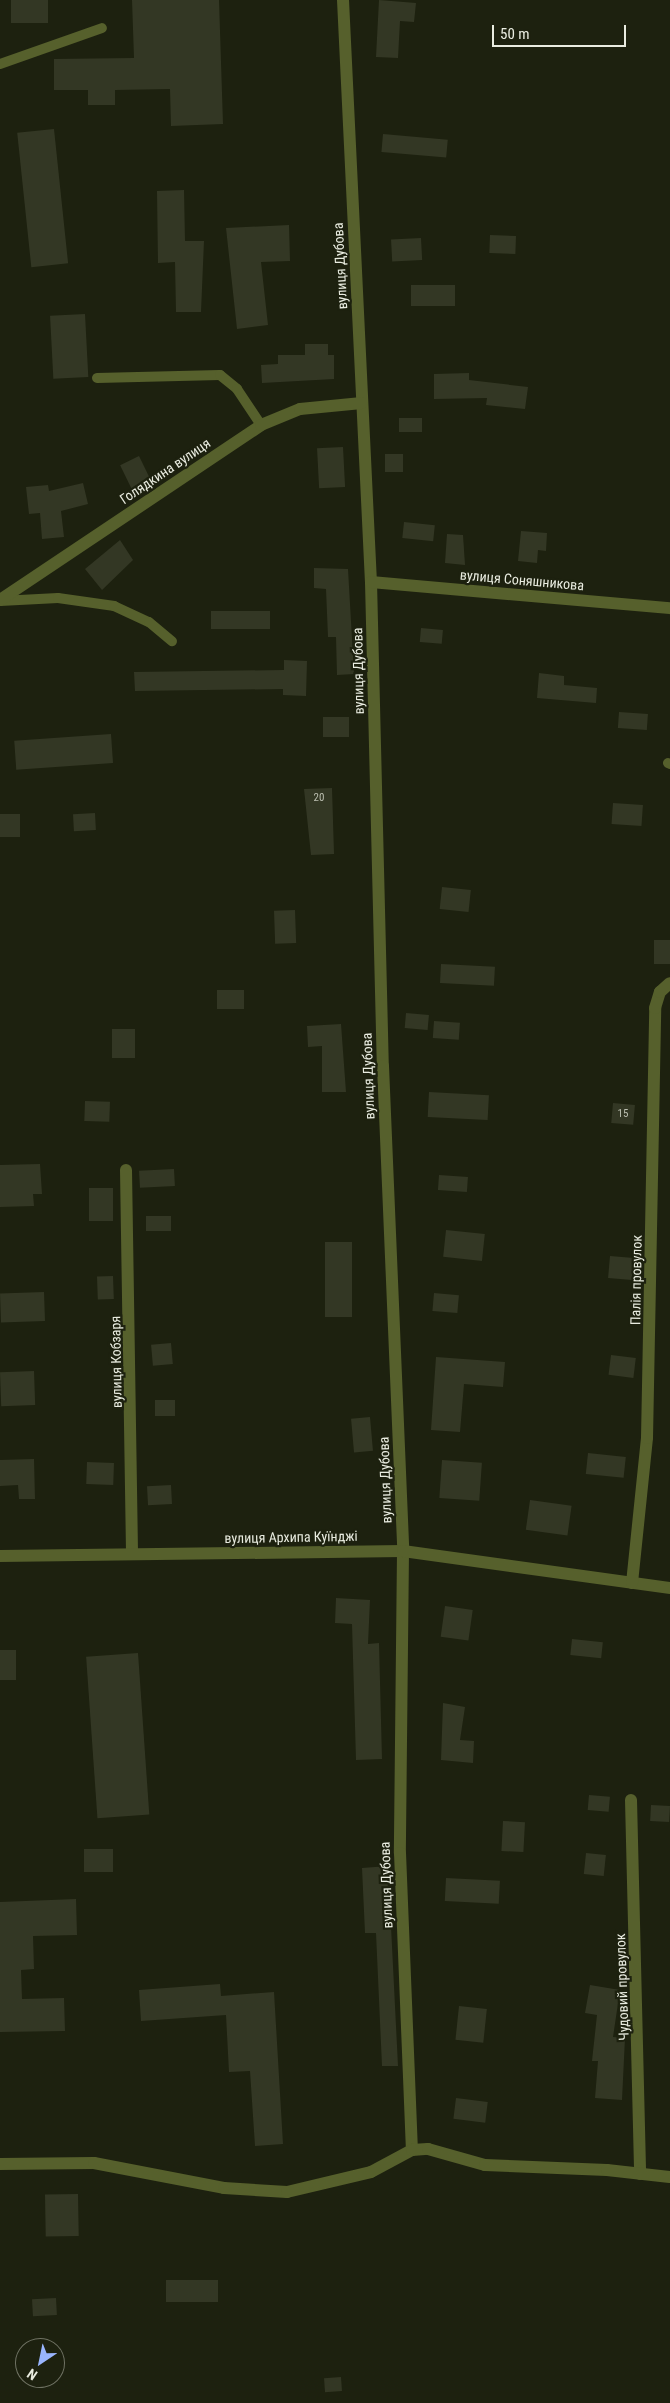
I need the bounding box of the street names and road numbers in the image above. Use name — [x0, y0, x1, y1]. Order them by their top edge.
street label: вулиця Дубова — [329, 222, 351, 310]
street label: Голядкина вулиця — [116, 434, 214, 508]
street label: вулиця Соняшникова — [459, 566, 585, 594]
street label: вулиця Дубова — [349, 627, 367, 715]
street label: вулиця Дубова — [358, 1032, 378, 1120]
street label: Палія провулок — [627, 1235, 645, 1325]
street label: вулиця Кобзаря — [107, 1316, 125, 1408]
street label: вулиця Дубова — [375, 1436, 395, 1524]
street label: вулиця Архипа Куїнджі — [224, 1527, 358, 1547]
street label: вулиця Дубова — [376, 1841, 396, 1929]
street label: Чудовий провулок — [612, 1933, 632, 2041]

